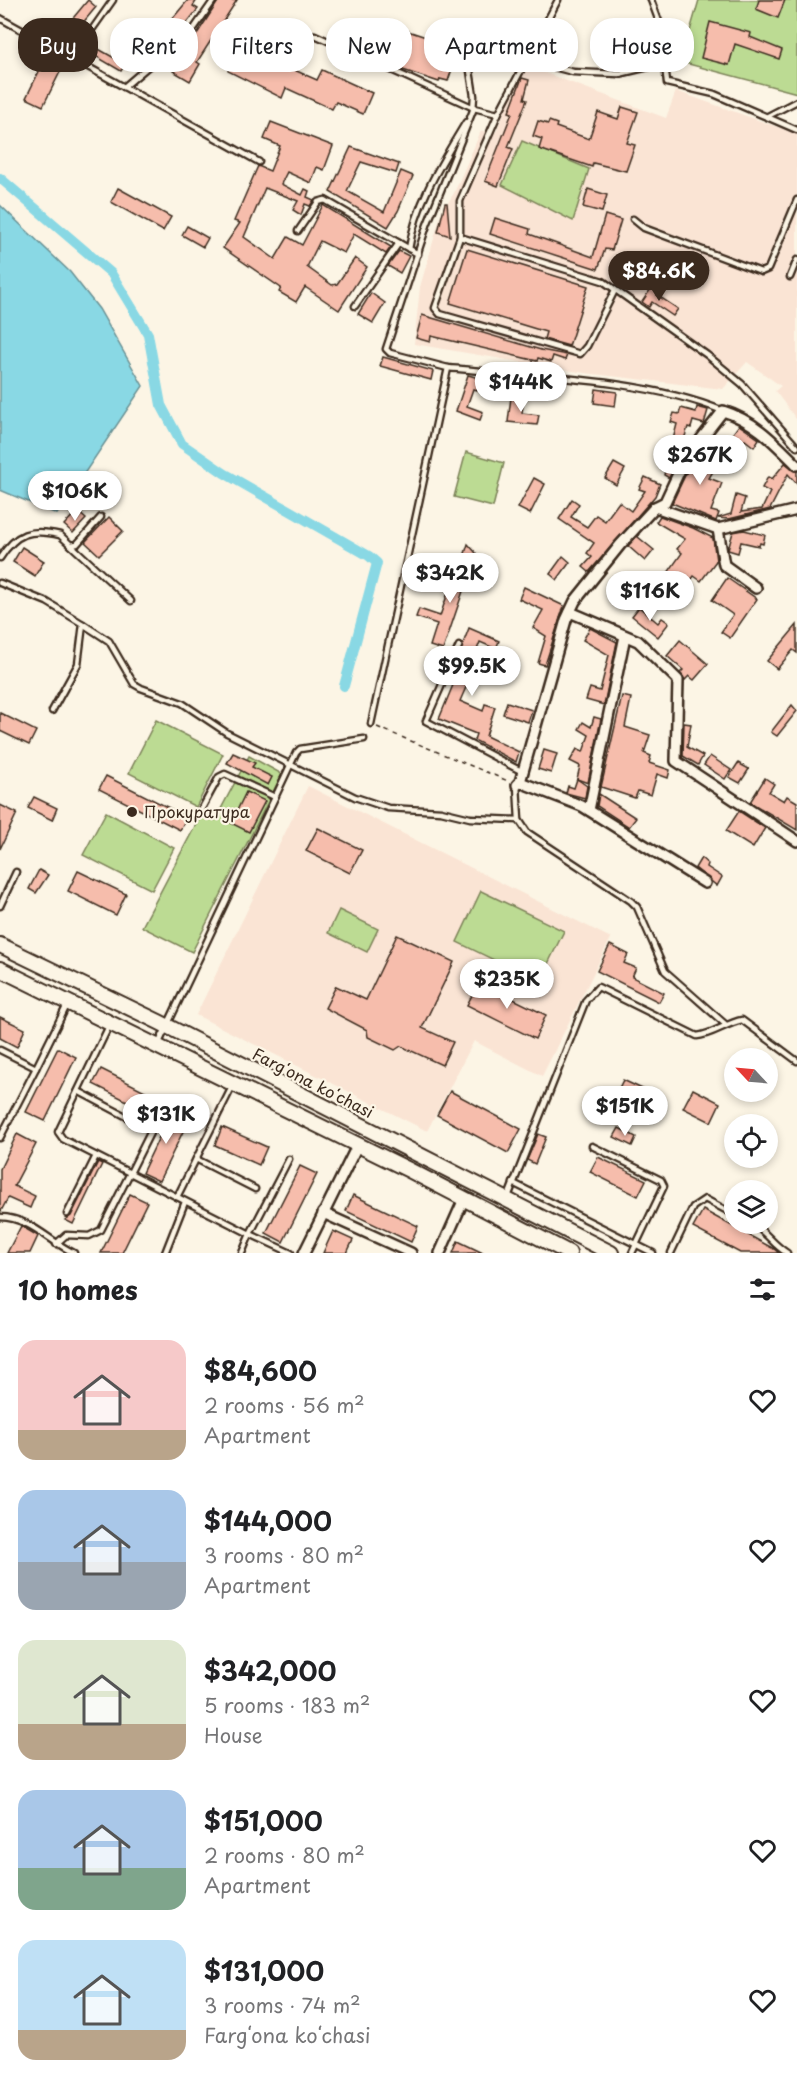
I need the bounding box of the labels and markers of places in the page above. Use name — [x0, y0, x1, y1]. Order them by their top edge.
pin: $84.6K — [610, 251, 708, 302]
pin: $144K — [479, 362, 563, 413]
pin: $267K — [658, 435, 742, 486]
pin: $106K — [33, 471, 117, 522]
pin: $342K — [408, 553, 492, 604]
pin: $116K — [608, 571, 692, 622]
pin: $99.5K — [423, 646, 521, 697]
place label: Прокуратура — [144, 799, 250, 823]
marker: Прокуратура — [125, 805, 139, 819]
pin: $235K — [465, 959, 549, 1010]
pin: $151K — [583, 1086, 667, 1137]
pin: $131K — [124, 1094, 208, 1145]

